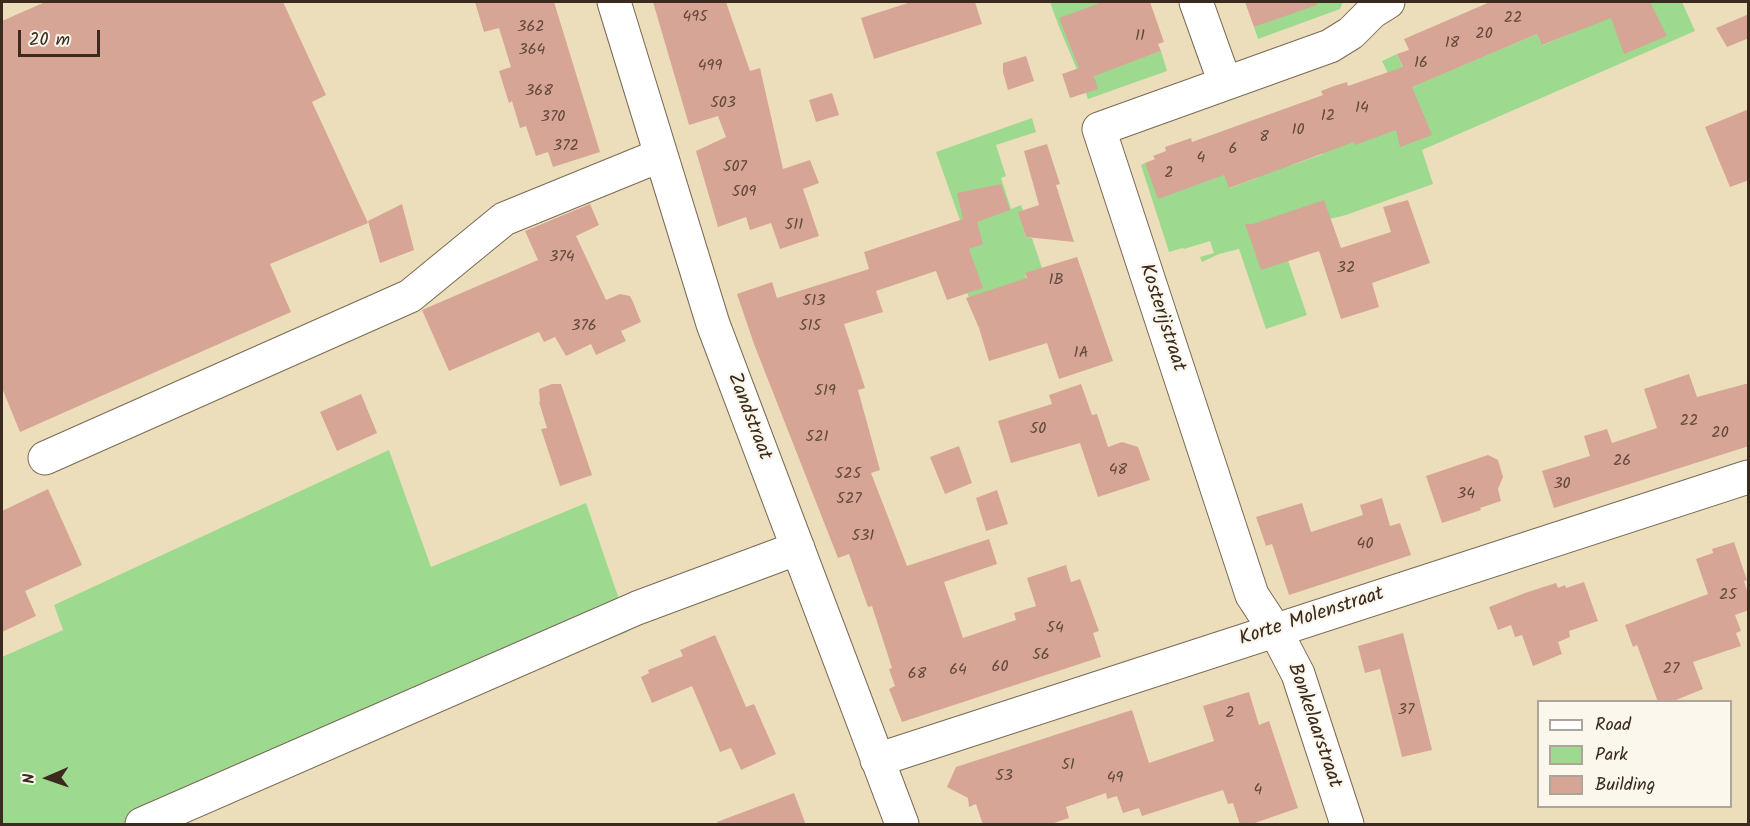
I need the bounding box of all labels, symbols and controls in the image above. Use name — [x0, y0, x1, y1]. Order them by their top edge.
house number: 495 — [682, 8, 708, 28]
house number: 22 — [1504, 9, 1522, 29]
scale bar — [21, 18, 104, 56]
house number: 362 — [517, 18, 545, 38]
house number: 20 — [1475, 25, 1493, 45]
text: 20 m — [29, 26, 70, 55]
house number: 11 — [1135, 27, 1145, 47]
house number: 18 — [1445, 34, 1459, 54]
house number: 364 — [519, 41, 545, 61]
house number: 16 — [1414, 54, 1428, 74]
house number: 499 — [698, 57, 722, 77]
house number: 368 — [525, 82, 553, 102]
house number: 503 — [710, 94, 736, 114]
house number: 14 — [1355, 99, 1369, 119]
house number: 12 — [1321, 107, 1335, 127]
house number: 370 — [541, 108, 565, 128]
house number: 10 — [1291, 121, 1305, 141]
house number: 8 — [1259, 128, 1269, 148]
house number: 372 — [553, 137, 579, 157]
house number: 6 — [1229, 140, 1237, 160]
house number: 4 — [1197, 149, 1205, 169]
house number: 507 — [723, 158, 747, 178]
house number: 2 — [1164, 164, 1174, 184]
house number: 509 — [732, 183, 756, 203]
house number: 511 — [785, 216, 803, 236]
house number: 374 — [549, 248, 575, 268]
house number: 32 — [1337, 259, 1355, 279]
street label: Kosterijstraat — [1132, 261, 1190, 375]
house number: 1B — [1048, 271, 1064, 291]
house number: 513 — [803, 292, 825, 312]
house number: 376 — [571, 317, 597, 337]
house number: 515 — [799, 317, 821, 337]
house number: 1A — [1074, 344, 1088, 364]
street label: Zandstraat — [720, 370, 776, 464]
house number: 519 — [814, 382, 836, 402]
house number: 22 — [1680, 412, 1698, 432]
house number: 50 — [1030, 420, 1046, 440]
house number: 20 — [1711, 424, 1729, 444]
house number: 521 — [806, 428, 828, 448]
house number: 26 — [1613, 452, 1631, 472]
house number: 48 — [1109, 461, 1127, 481]
house number: 525 — [835, 465, 861, 485]
house number: 30 — [1553, 475, 1571, 495]
house number: 34 — [1457, 485, 1475, 505]
house number: 527 — [836, 490, 862, 510]
house number: 531 — [852, 527, 874, 547]
house number: 40 — [1357, 535, 1373, 555]
street label: Korte Molenstraat — [1236, 583, 1388, 653]
house number: 25 — [1719, 586, 1737, 606]
house number: 54 — [1046, 619, 1064, 639]
house number: 56 — [1032, 646, 1050, 666]
house number: 60 — [992, 658, 1008, 678]
street label: Bonkelaarstraat — [1280, 660, 1346, 792]
house number: 27 — [1663, 660, 1679, 680]
house number: 64 — [949, 661, 967, 681]
house number: 68 — [908, 665, 926, 685]
legend — [1537, 700, 1732, 808]
house number: 37 — [1398, 701, 1414, 721]
house number: 2 — [1225, 704, 1235, 724]
text: Road — [1595, 711, 1631, 740]
text: Park — [1595, 741, 1628, 770]
north arrow — [18, 748, 78, 808]
house number: 51 — [1061, 756, 1075, 776]
house number: 53 — [995, 767, 1013, 787]
house number: 49 — [1107, 769, 1123, 789]
text: Building — [1595, 771, 1655, 800]
text: N — [17, 773, 42, 784]
house number: 4 — [1254, 781, 1262, 801]

